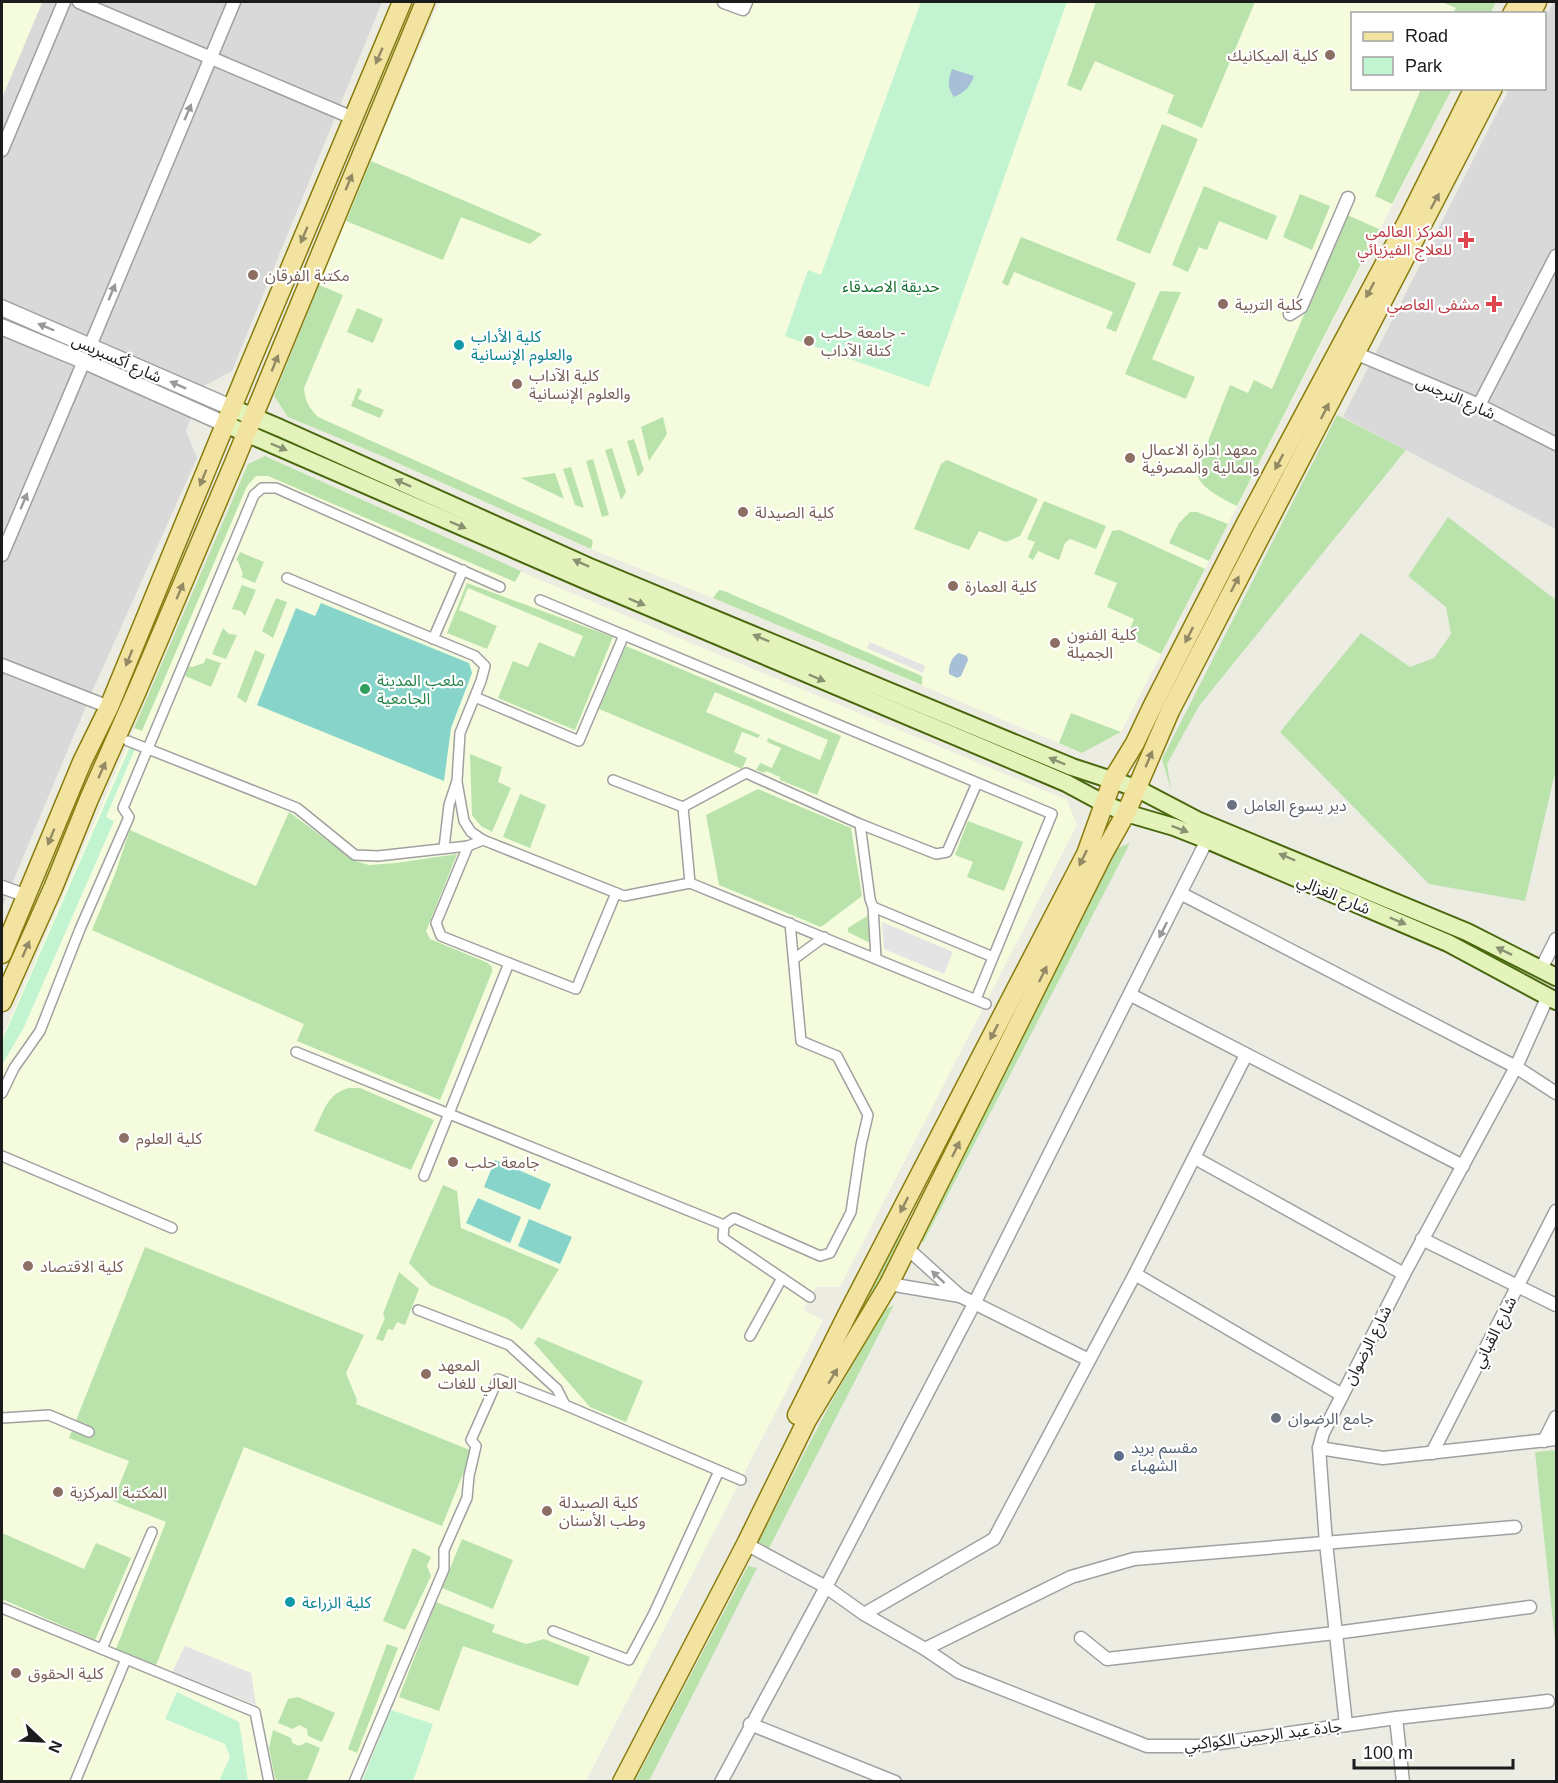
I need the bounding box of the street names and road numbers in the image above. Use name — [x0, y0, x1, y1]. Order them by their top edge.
street label: شارع أكسبريس — [68, 330, 165, 389]
street label: شارع النرجس — [1412, 373, 1498, 426]
street label: شارع الغزالي — [1293, 871, 1373, 921]
street label: شارع القباني — [1469, 1294, 1523, 1373]
street label: شارع الرضوان — [1340, 1303, 1398, 1389]
street label: جادة عبد الرحمن الكواكبي — [1183, 1717, 1343, 1757]

